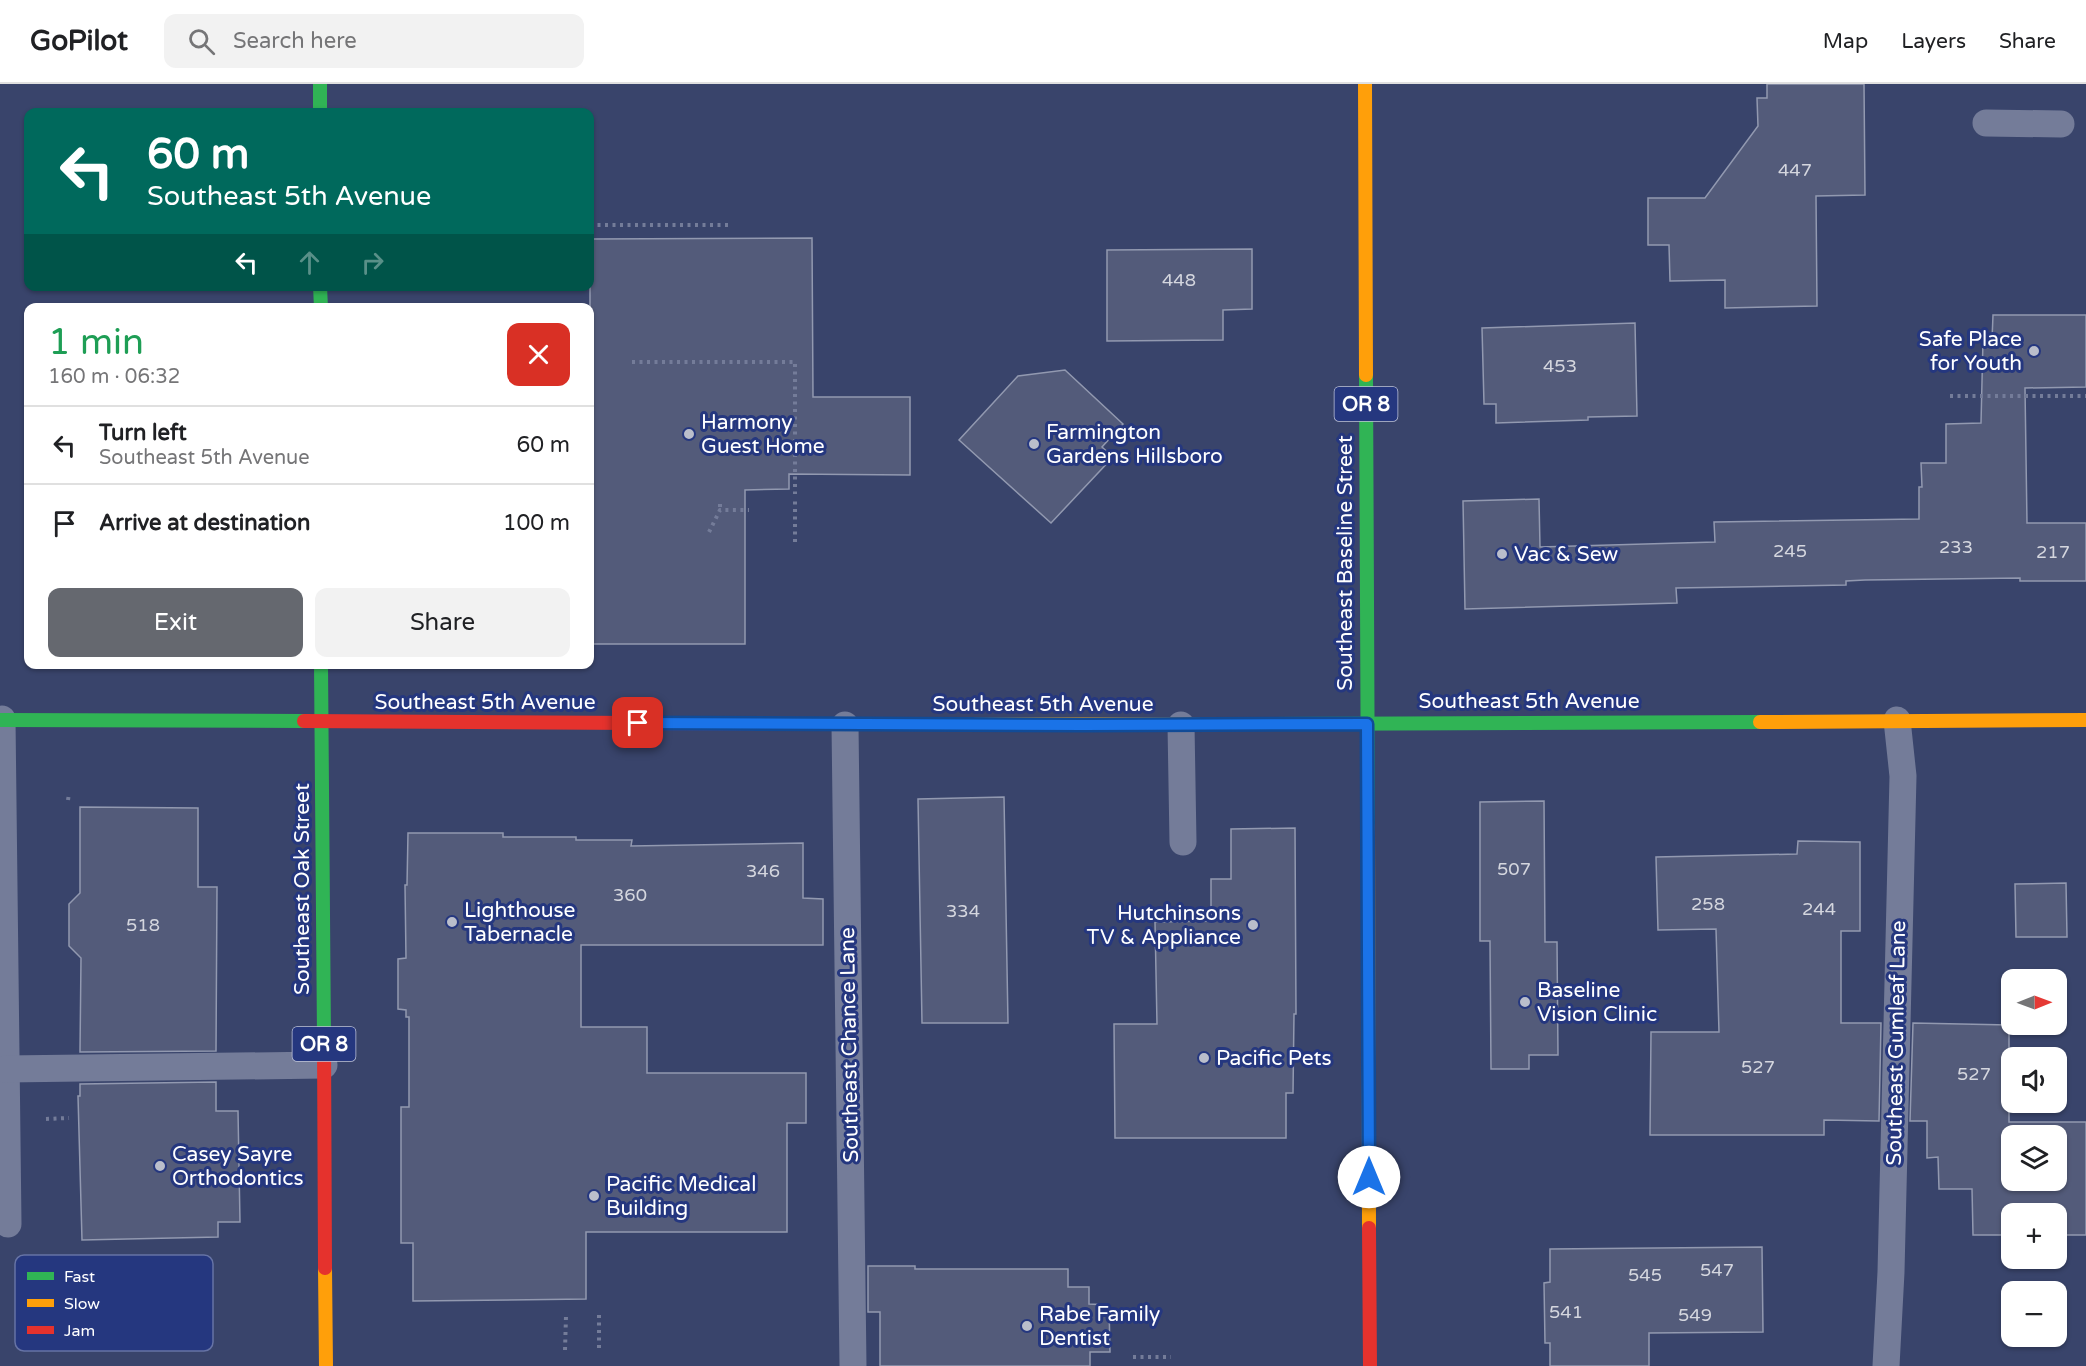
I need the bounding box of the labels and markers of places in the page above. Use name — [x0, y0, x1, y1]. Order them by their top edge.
place label: Safe Place for Youth — [1919, 327, 2022, 376]
marker: Safe Place for Youth — [2027, 344, 2041, 358]
place label: Harmony Guest Home — [701, 410, 825, 459]
place label: Farmington Gardens Hillsboro — [1046, 420, 1223, 469]
marker: Harmony Guest Home — [682, 427, 696, 441]
marker: Farmington Gardens Hillsboro — [1027, 437, 1041, 451]
place label: Vac & Sew — [1514, 542, 1618, 567]
marker: Vac & Sew — [1495, 547, 1509, 561]
pin — [612, 697, 663, 748]
place label: Lighthouse Tabernacle — [464, 898, 576, 947]
place label: Hutchinsons TV & Appliance — [1086, 901, 1241, 950]
marker: Lighthouse Tabernacle — [445, 915, 459, 929]
marker: Hutchinsons TV & Appliance — [1246, 918, 1260, 932]
place label: Baseline Vision Clinic — [1537, 978, 1657, 1027]
marker: Baseline Vision Clinic — [1518, 995, 1532, 1009]
place label: Pacific Pets — [1216, 1046, 1332, 1071]
marker: Pacific Pets — [1197, 1051, 1211, 1065]
place label: Casey Sayre Orthodontics — [172, 1142, 304, 1191]
marker: Casey Sayre Orthodontics — [153, 1159, 167, 1173]
place label: Pacific Medical Building — [606, 1172, 756, 1221]
marker: Pacific Medical Building — [587, 1189, 601, 1203]
place label: Rabe Family Dentist — [1039, 1302, 1160, 1351]
marker: Rabe Family Dentist — [1020, 1319, 1034, 1333]

